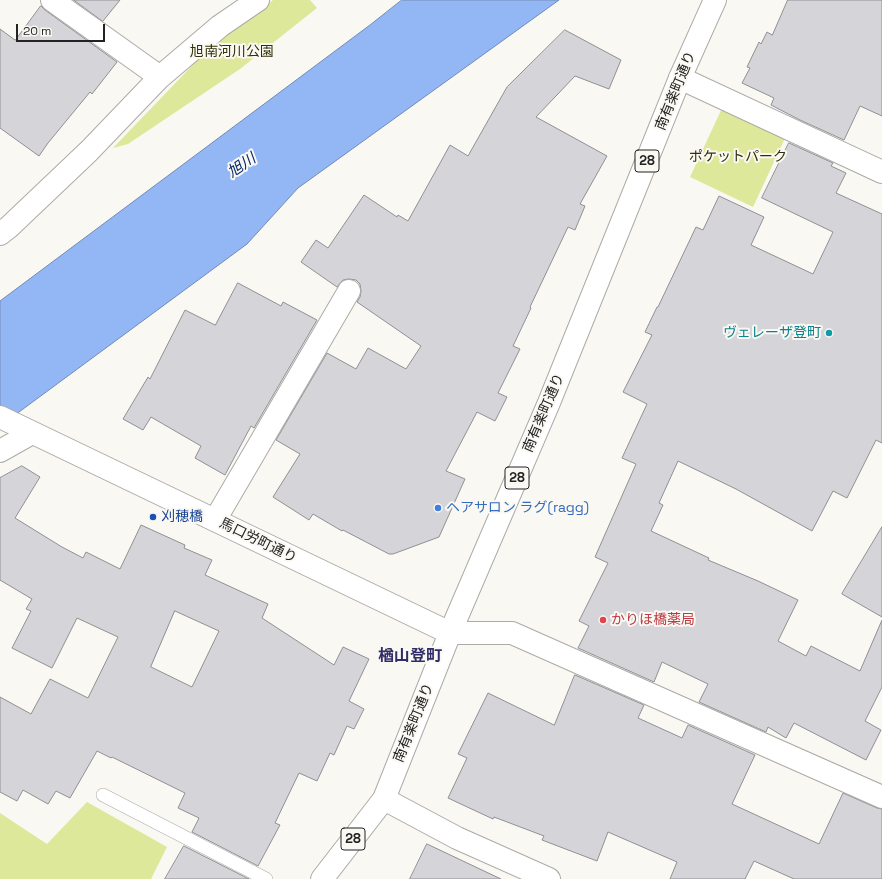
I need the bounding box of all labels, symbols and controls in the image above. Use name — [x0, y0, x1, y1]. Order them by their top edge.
scale bar — [18, 16, 107, 42]
text: 20 m — [23, 23, 51, 39]
park label: 旭南河川公園 — [190, 44, 274, 60]
street label: 南有楽町通り — [652, 49, 700, 133]
park label: ポケットパーク — [689, 149, 787, 165]
water label: 旭川 — [225, 150, 259, 182]
road number: 28 — [635, 150, 659, 172]
place label: ヴェレーザ登町 — [723, 325, 821, 341]
marker: ヴェレーザ登町 — [824, 328, 834, 338]
street label: 南有楽町通り — [520, 371, 568, 455]
road number: 28 — [505, 467, 529, 489]
place label: ヘアサロン ラグ(ragg) — [446, 500, 589, 516]
marker: ヘアサロン ラグ(ragg) — [433, 503, 443, 513]
place label: 刈穂橋 — [161, 509, 203, 525]
marker: 刈穂橋 — [148, 512, 158, 522]
street label: 馬口労町通り — [217, 515, 299, 567]
place label: かりほ橋薬局 — [611, 612, 695, 628]
marker: かりほ橋薬局 — [598, 615, 608, 625]
district label: 楢山登町 — [378, 647, 442, 667]
street label: 南有楽町通り — [390, 681, 438, 765]
road number: 28 — [341, 828, 365, 850]

